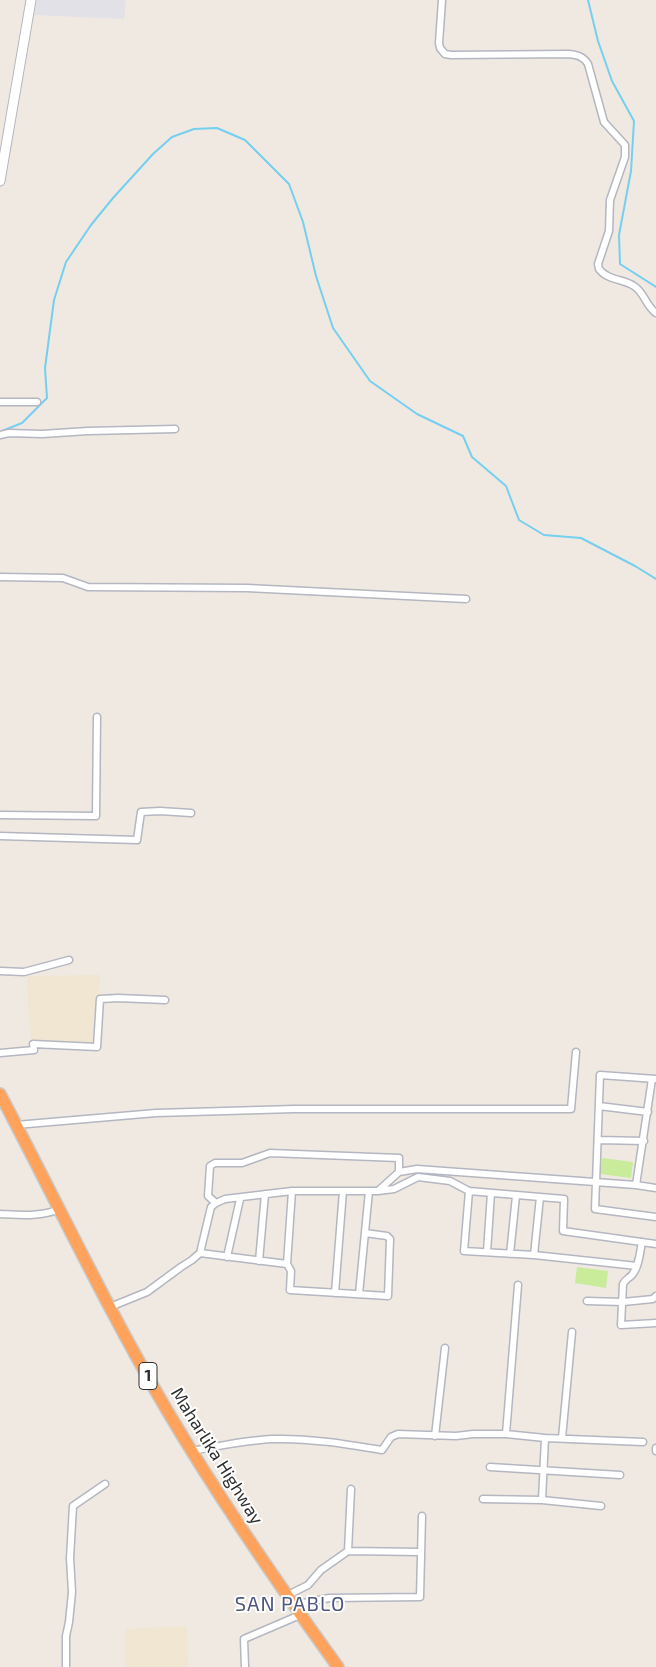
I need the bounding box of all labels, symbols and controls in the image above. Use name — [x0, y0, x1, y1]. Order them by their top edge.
road number: 1 — [139, 1362, 157, 1390]
street label: Maharlika Highway — [166, 1384, 268, 1528]
district label: SAN PABLO — [234, 1592, 346, 1616]

